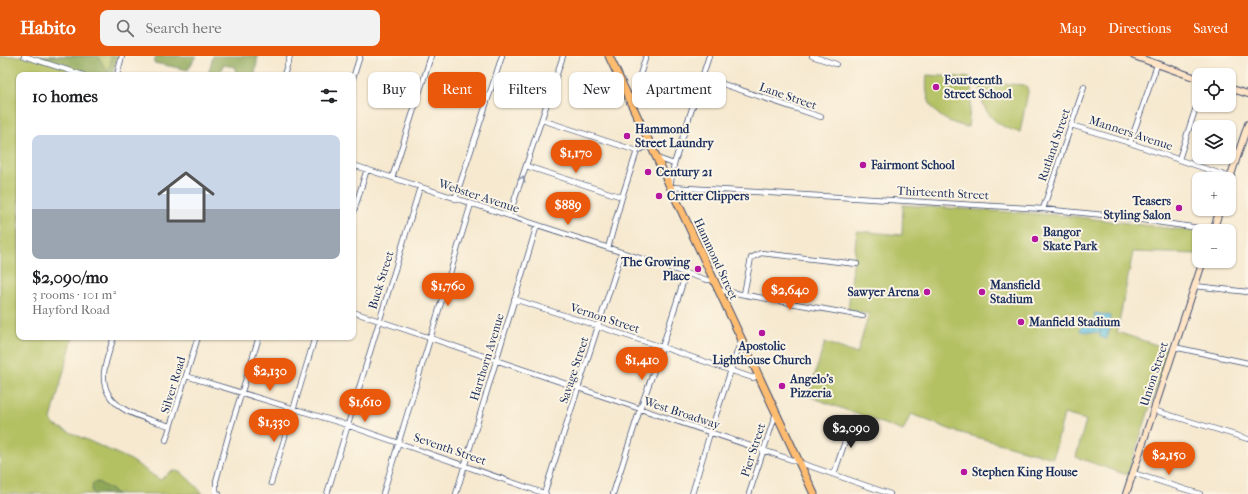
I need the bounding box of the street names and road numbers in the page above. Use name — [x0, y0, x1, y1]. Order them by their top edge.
street label: Lane Street — [757, 80, 819, 113]
street label: Rutland Street — [1035, 106, 1073, 183]
street label: Manners Avenue — [1087, 113, 1175, 153]
street label: Webster Avenue — [436, 176, 521, 216]
street label: Thirteenth Street — [897, 184, 990, 202]
street label: Hammond Street — [691, 216, 741, 303]
street label: Buck Street — [366, 248, 397, 311]
street label: Vernon Street — [568, 300, 642, 336]
street label: Harthorn Avenue — [467, 312, 507, 402]
street label: Savage Street — [557, 334, 592, 405]
street label: Union Street — [1137, 339, 1171, 408]
street label: Silver Road — [158, 354, 188, 415]
street label: West Broadway — [641, 394, 723, 432]
street label: Pier Street — [738, 421, 769, 479]
street label: Seventh Street — [412, 430, 489, 468]

